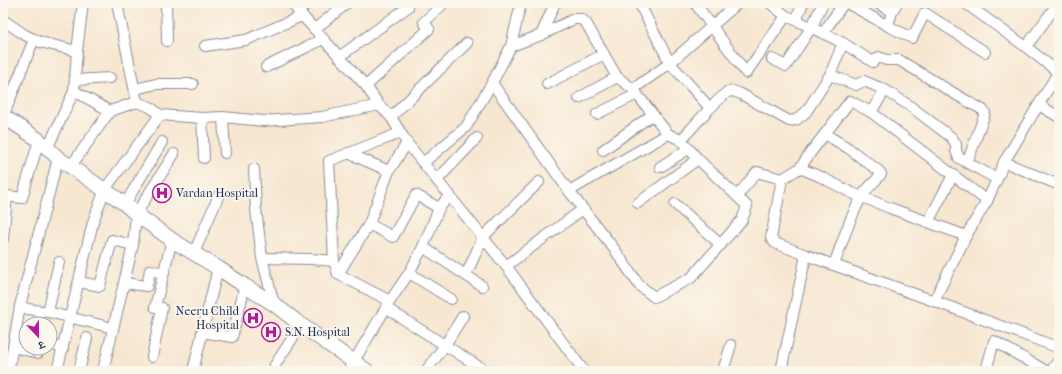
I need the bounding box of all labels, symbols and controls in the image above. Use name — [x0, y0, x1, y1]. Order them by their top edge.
hospital icon: Vardan Hospital — [151, 182, 173, 204]
place label: Vardan Hospital — [175, 186, 259, 200]
place label: Neeru Child Hospital — [176, 304, 240, 332]
hospital icon: Neeru Child Hospital — [242, 307, 264, 329]
north arrow — [18, 316, 58, 356]
hospital icon: S.N. Hospital — [260, 321, 282, 343]
place label: S.N. Hospital — [285, 325, 351, 339]
text: उ — [35, 337, 48, 352]

